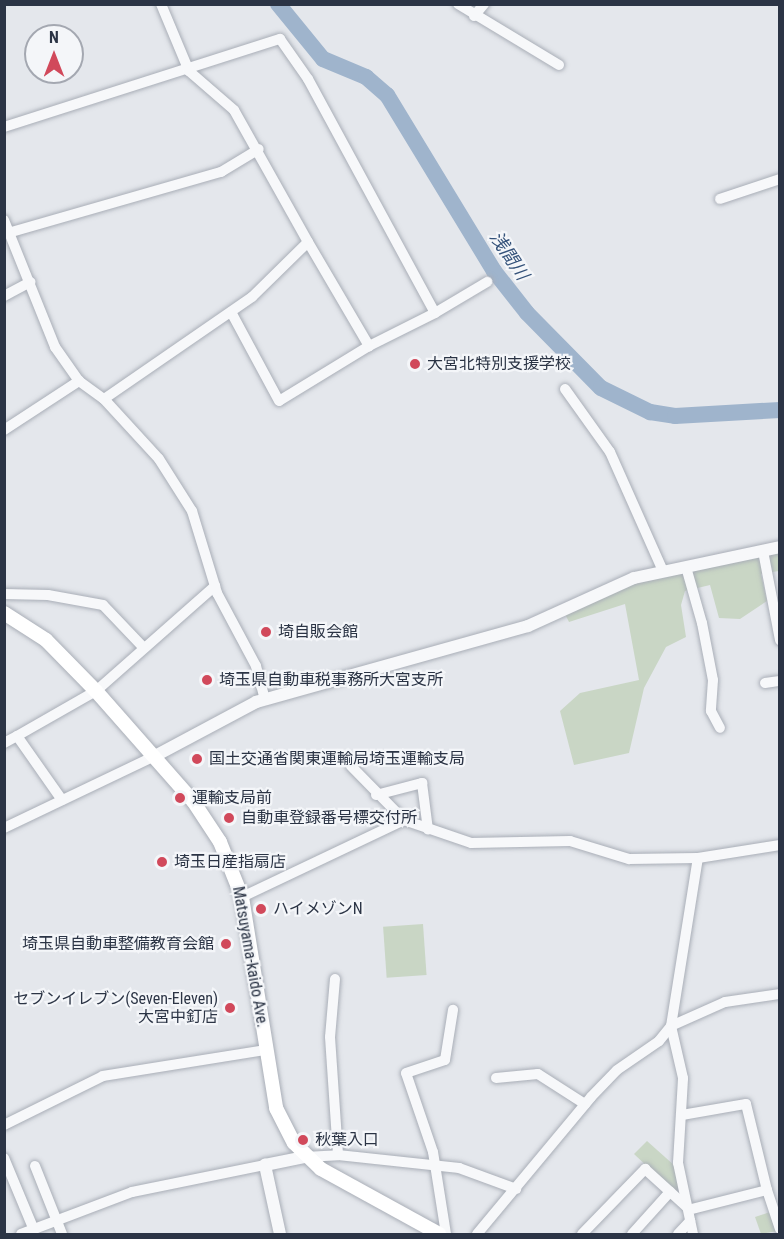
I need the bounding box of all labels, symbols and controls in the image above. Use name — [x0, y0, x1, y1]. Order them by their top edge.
north arrow — [24, 24, 84, 84]
text: N — [49, 28, 59, 47]
water label: 浅間川 — [485, 228, 533, 284]
place label: 大宮北特別支援学校 — [427, 354, 571, 374]
marker: 大宮北特別支援学校 — [408, 357, 422, 371]
place label: 埼自販会館 — [278, 622, 358, 642]
marker: 埼自販会館 — [259, 625, 273, 639]
place label: 埼玉県自動車税事務所大宮支所 — [219, 670, 443, 690]
marker: 埼玉県自動車税事務所大宮支所 — [200, 673, 214, 687]
place label: 国土交通省関東運輸局埼玉運輸支局 — [209, 749, 465, 769]
marker: 国土交通省関東運輸局埼玉運輸支局 — [190, 752, 204, 766]
place label: 運輸支局前 — [192, 788, 272, 808]
marker: 運輸支局前 — [173, 791, 187, 805]
place label: 自動車登録番号標交付所 — [241, 808, 417, 828]
marker: 自動車登録番号標交付所 — [222, 811, 236, 825]
place label: 埼玉日産指扇店 — [174, 852, 286, 872]
marker: 埼玉日産指扇店 — [155, 855, 169, 869]
street label: Matsuyama-kaido Ave. — [228, 885, 272, 1029]
place label: ハイメゾンN — [273, 899, 363, 919]
marker: ハイメゾンN — [254, 902, 268, 916]
place label: 埼玉県自動車整備教育会館 — [22, 934, 214, 954]
marker: 埼玉県自動車整備教育会館 — [219, 937, 233, 951]
place label: セブンイレブン(Seven-Eleven) 大宮中釘店 — [13, 989, 218, 1027]
marker: セブンイレブン(Seven-Eleven) 大宮中釘店 — [223, 1001, 237, 1015]
place label: 秋葉入口 — [315, 1130, 379, 1150]
marker: 秋葉入口 — [296, 1133, 310, 1147]

